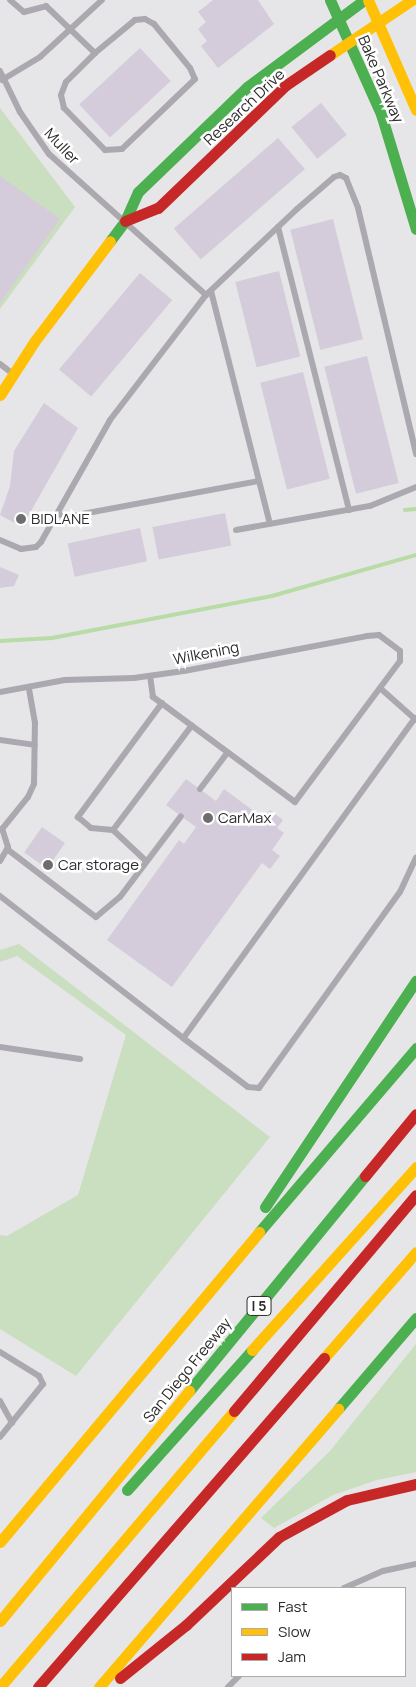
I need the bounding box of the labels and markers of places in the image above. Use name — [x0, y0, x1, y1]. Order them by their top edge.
place label: BIDLANE — [31, 510, 90, 528]
marker: BIDLANE — [15, 513, 27, 525]
place label: CarMax — [218, 809, 271, 827]
marker: CarMax — [202, 812, 214, 824]
place label: Car storage — [58, 856, 139, 874]
marker: Car storage — [42, 859, 54, 871]

